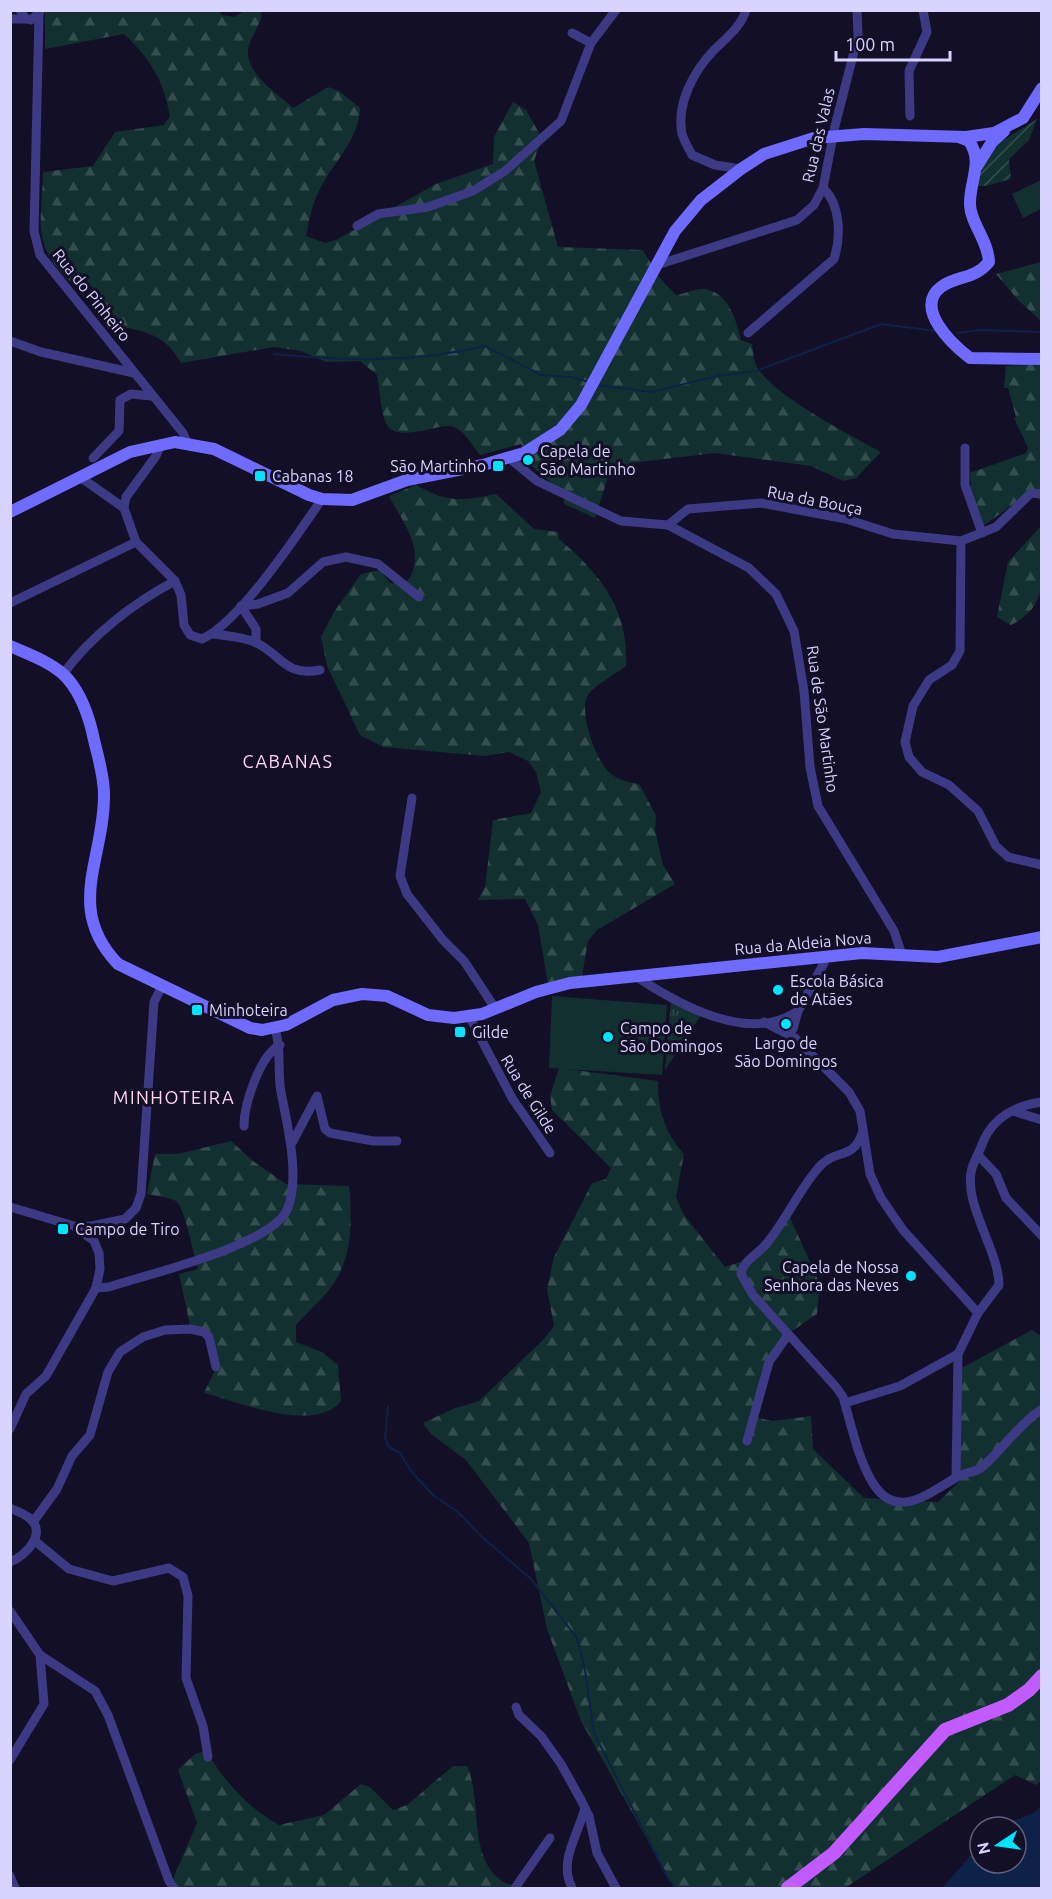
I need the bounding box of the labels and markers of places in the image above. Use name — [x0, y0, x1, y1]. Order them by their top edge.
place label: Capela de São Martinho — [540, 442, 636, 478]
marker: Capela de São Martinho — [521, 453, 535, 467]
place label: São Martinho — [390, 457, 486, 475]
marker: São Martinho — [491, 459, 505, 473]
place label: Cabanas 18 — [272, 467, 354, 485]
marker: Cabanas 18 — [253, 469, 267, 483]
place label: Escola Básica de Atães — [790, 972, 884, 1008]
marker: Escola Básica de Atães — [771, 983, 785, 997]
place label: Minhoteira — [209, 1001, 288, 1019]
marker: Minhoteira — [190, 1003, 204, 1017]
marker: Largo de São Domingos — [779, 1017, 793, 1031]
place label: Campo de São Domingos — [620, 1019, 723, 1055]
place label: Gilde — [472, 1023, 509, 1041]
marker: Gilde — [453, 1025, 467, 1039]
marker: Campo de São Domingos — [601, 1030, 615, 1044]
place label: Largo de São Domingos — [735, 1034, 837, 1070]
place label: Campo de Tiro — [75, 1220, 180, 1238]
marker: Campo de Tiro — [56, 1222, 70, 1236]
place label: Capela de Nossa Senhora das Neves — [764, 1258, 899, 1294]
marker: Capela de Nossa Senhora das Neves — [904, 1269, 918, 1283]

